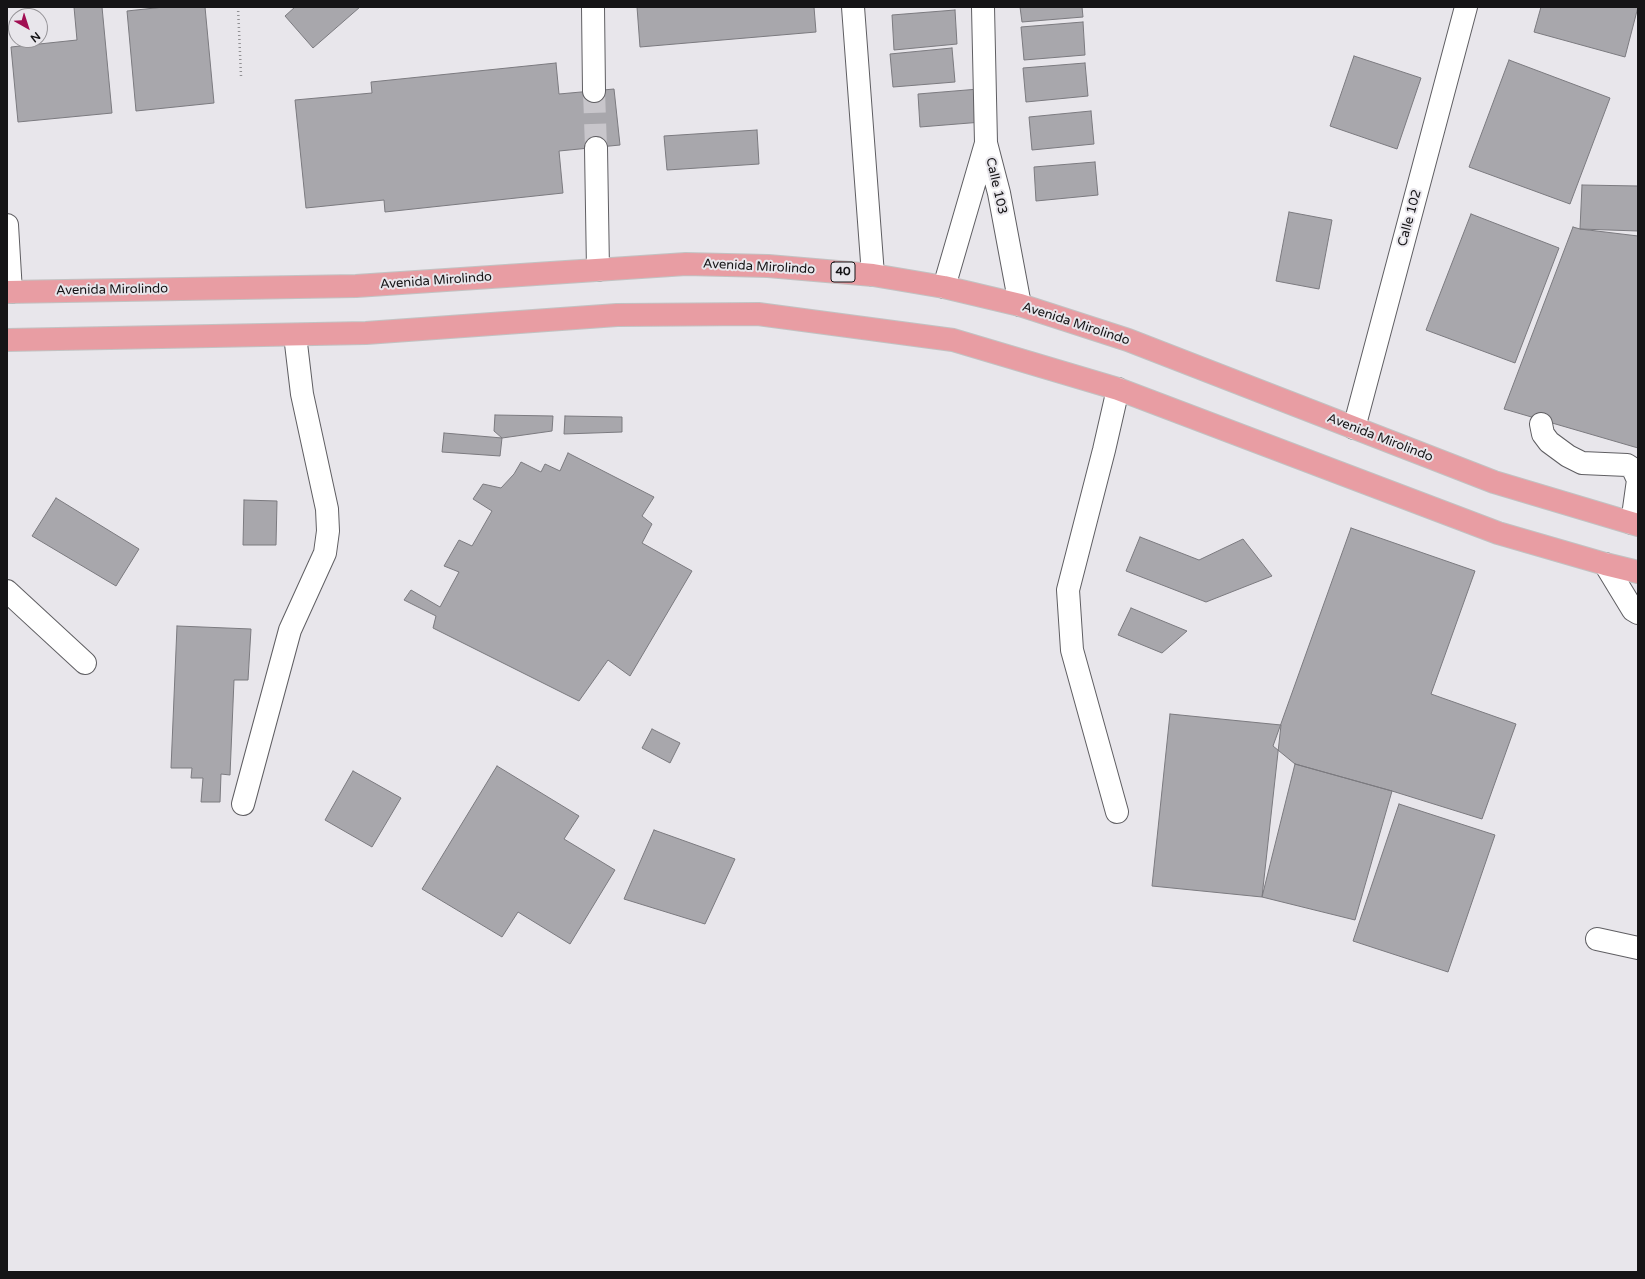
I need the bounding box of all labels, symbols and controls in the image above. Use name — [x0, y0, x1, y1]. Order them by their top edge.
north arrow — [8, 8, 48, 48]
text: N — [28, 29, 43, 45]
street label: Calle 103 — [982, 156, 1010, 216]
street label: Calle 102 — [1395, 188, 1425, 248]
street label: Avenida Mirolindo — [703, 256, 815, 278]
road number: 40 — [831, 262, 855, 282]
street label: Avenida Mirolindo — [379, 269, 493, 293]
street label: Avenida Mirolindo — [56, 281, 168, 299]
street label: Avenida Mirolindo — [1020, 299, 1132, 349]
street label: Avenida Mirolindo — [1325, 411, 1435, 465]

